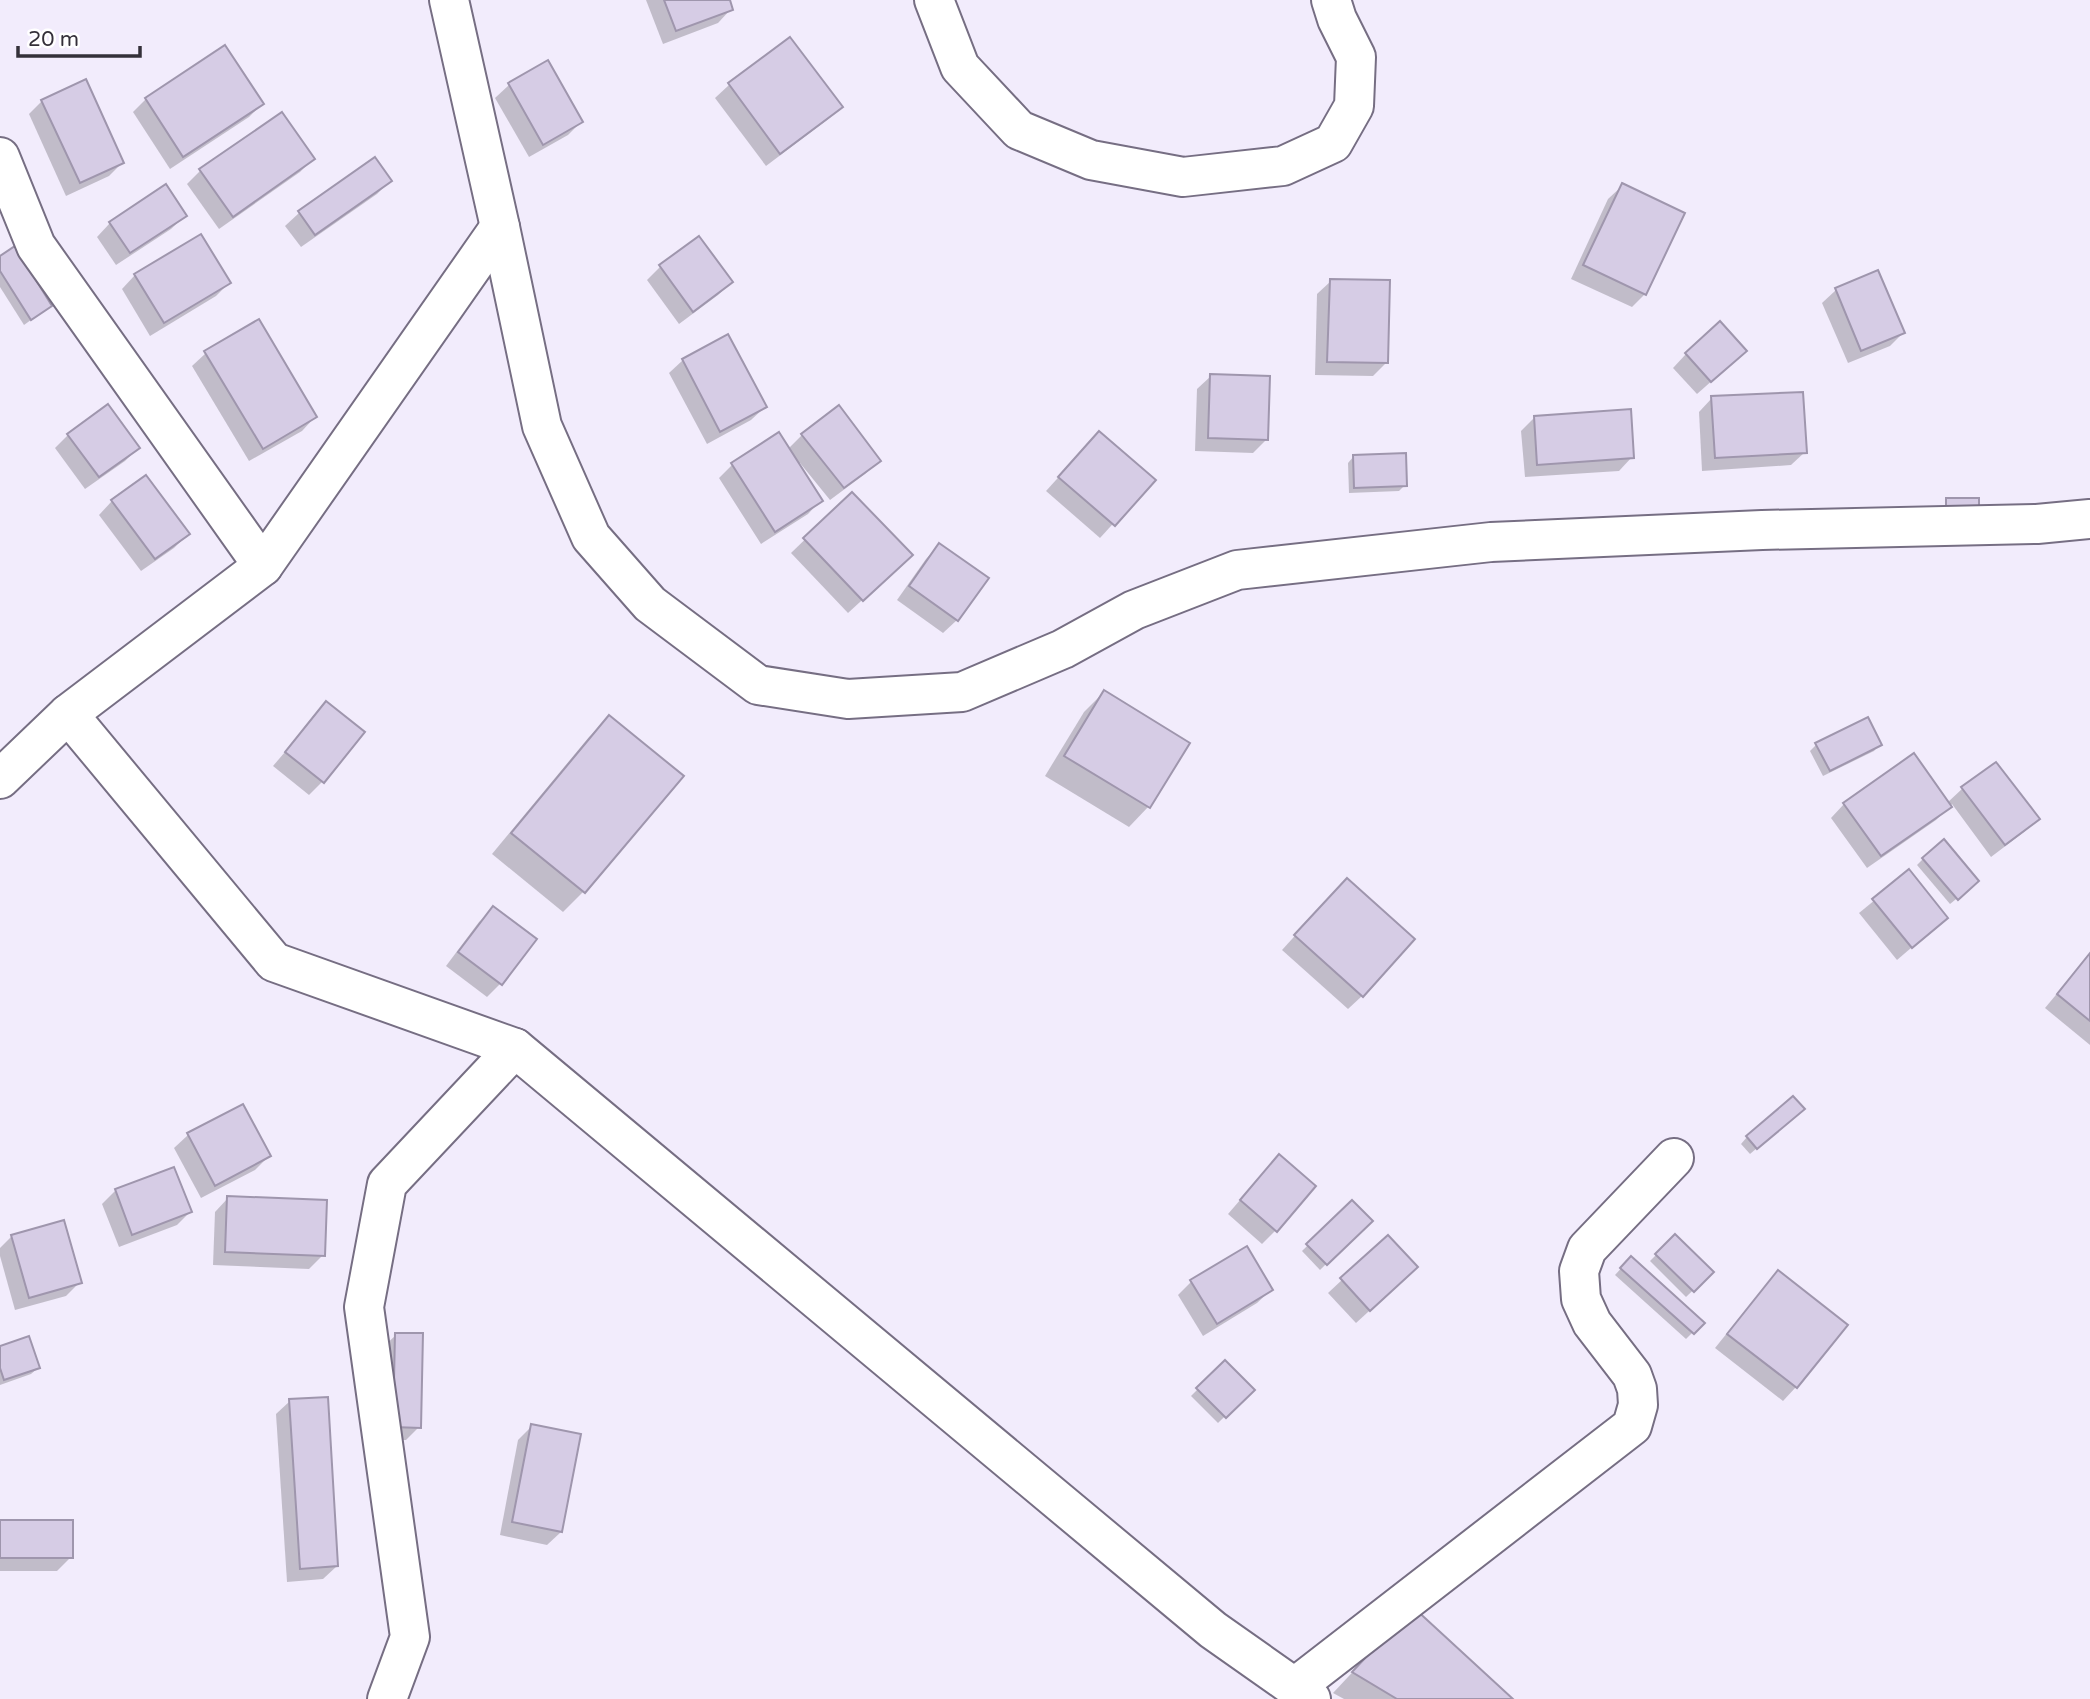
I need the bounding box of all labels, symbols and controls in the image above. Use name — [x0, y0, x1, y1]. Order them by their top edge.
scale bar — [18, 14, 140, 58]
text: 20 m — [28, 27, 79, 52]

